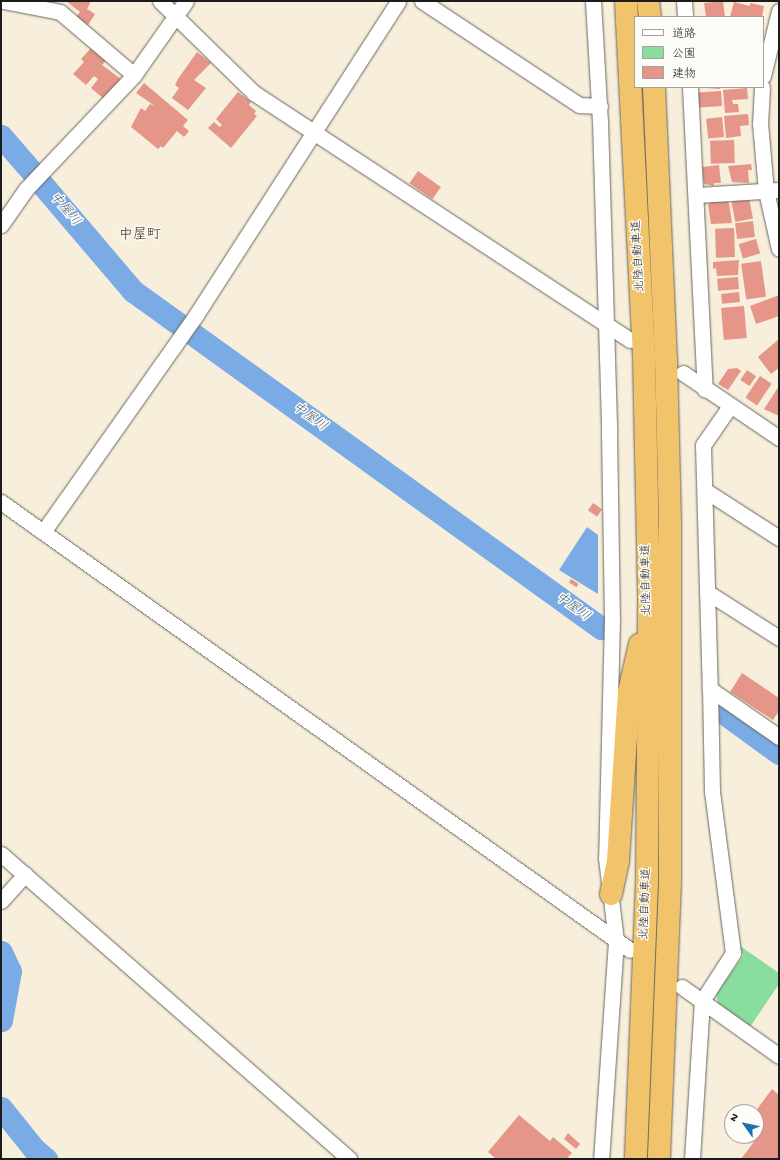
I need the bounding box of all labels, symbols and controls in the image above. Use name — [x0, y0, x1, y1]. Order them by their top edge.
legend — [634, 16, 764, 88]
text: 道路 — [672, 28, 696, 42]
text: 公園 — [672, 48, 696, 62]
text: 建物 — [672, 68, 696, 82]
water label: 中屋川 — [45, 190, 83, 230]
street label: 北陸自動車道 — [631, 220, 649, 292]
district label: 中屋町 — [119, 228, 161, 244]
water label: 中屋川 — [289, 400, 329, 436]
street label: 北陸自動車道 — [640, 544, 656, 616]
water label: 中屋川 — [552, 590, 592, 626]
street label: 北陸自動車道 — [639, 868, 655, 940]
north arrow — [724, 1104, 764, 1144]
text: N — [728, 1112, 742, 1124]

